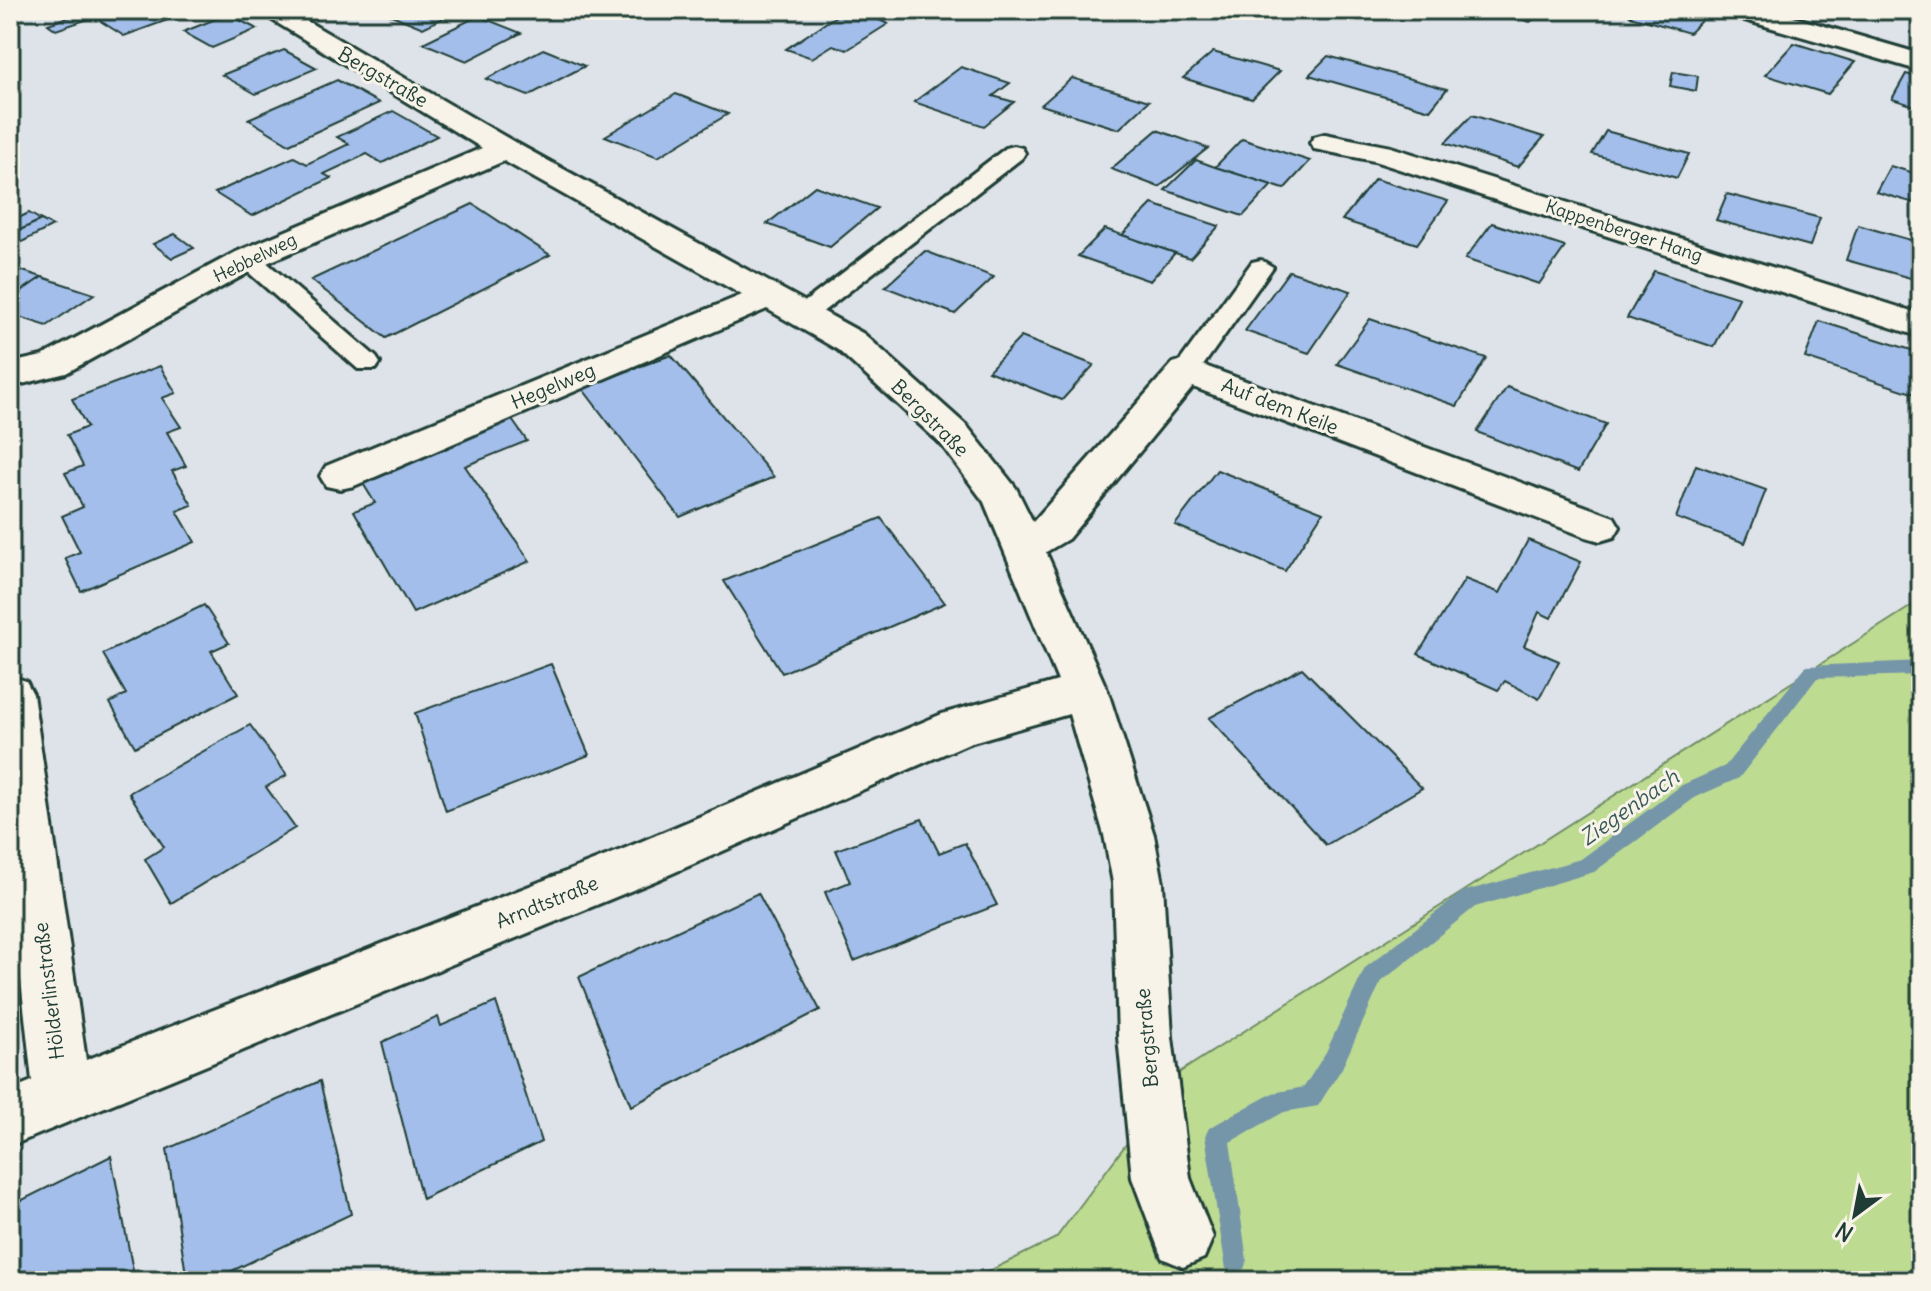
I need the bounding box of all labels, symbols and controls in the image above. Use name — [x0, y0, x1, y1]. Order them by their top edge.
street label: Bergstraße — [334, 41, 433, 112]
street label: Kappenberger Hang — [1543, 194, 1706, 267]
street label: Hebbelweg — [209, 227, 300, 288]
street label: Hegelweg — [507, 357, 599, 414]
street label: Auf dem Keile — [1218, 372, 1342, 439]
street label: Bergstraße — [886, 374, 974, 462]
water label: Ziegenbach — [1574, 762, 1685, 851]
street label: Arndtstraße — [492, 870, 602, 933]
street label: Hölderlinstraße — [28, 921, 69, 1061]
street label: Bergstraße — [1130, 987, 1163, 1089]
north arrow — [1815, 1175, 1895, 1255]
text: N — [1831, 1216, 1858, 1248]

